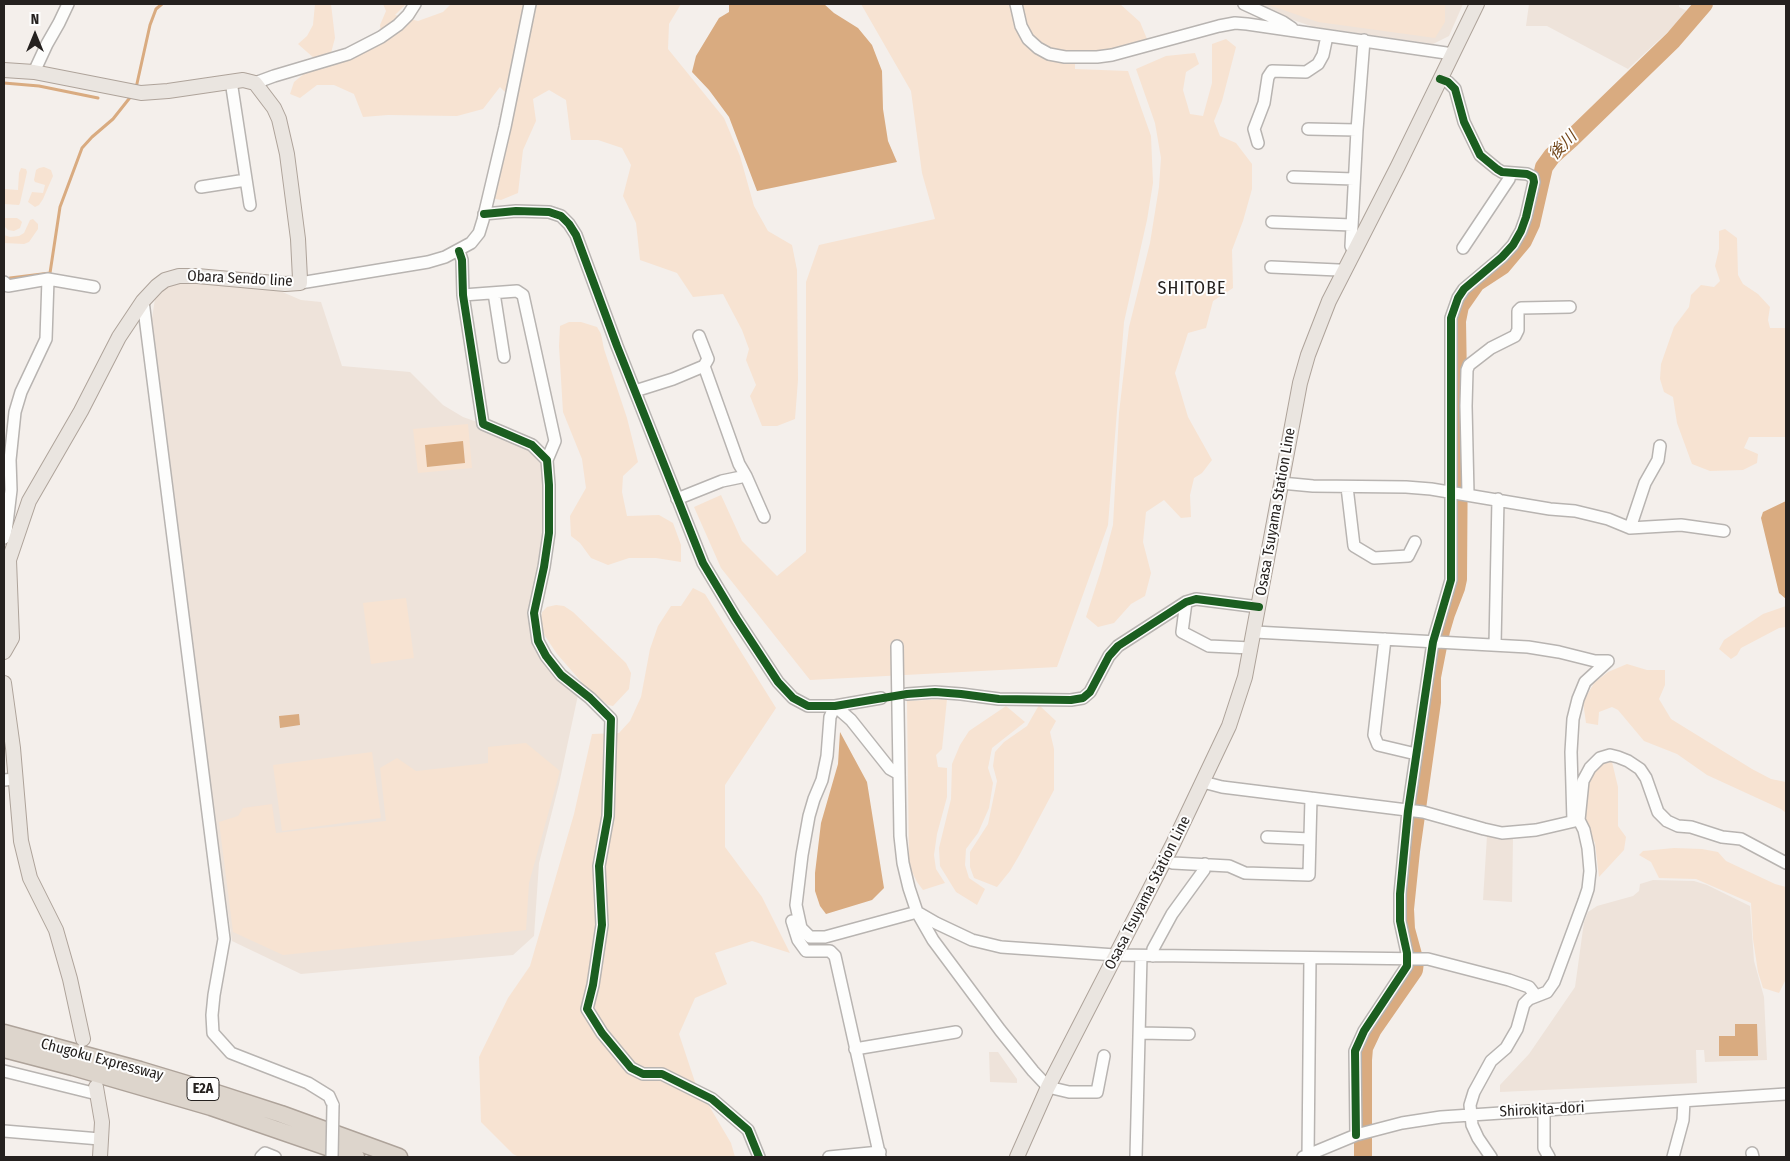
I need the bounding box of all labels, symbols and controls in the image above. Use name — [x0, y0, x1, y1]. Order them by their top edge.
north arrow — [10, 10, 60, 60]
text: N — [31, 11, 39, 28]
water label: 後川 — [1545, 128, 1581, 164]
street label: Obara Sendo line — [187, 267, 293, 291]
district label: SHITOBE — [1157, 278, 1227, 300]
street label: Osasa Tsuyama Station Line — [1252, 427, 1300, 597]
street label: Osasa Tsuyama Station Line — [1101, 813, 1195, 973]
street label: Chugoku Expressway — [39, 1035, 165, 1085]
road number: E2A — [187, 1078, 219, 1100]
street label: Shirokita-dori — [1499, 1099, 1585, 1121]

